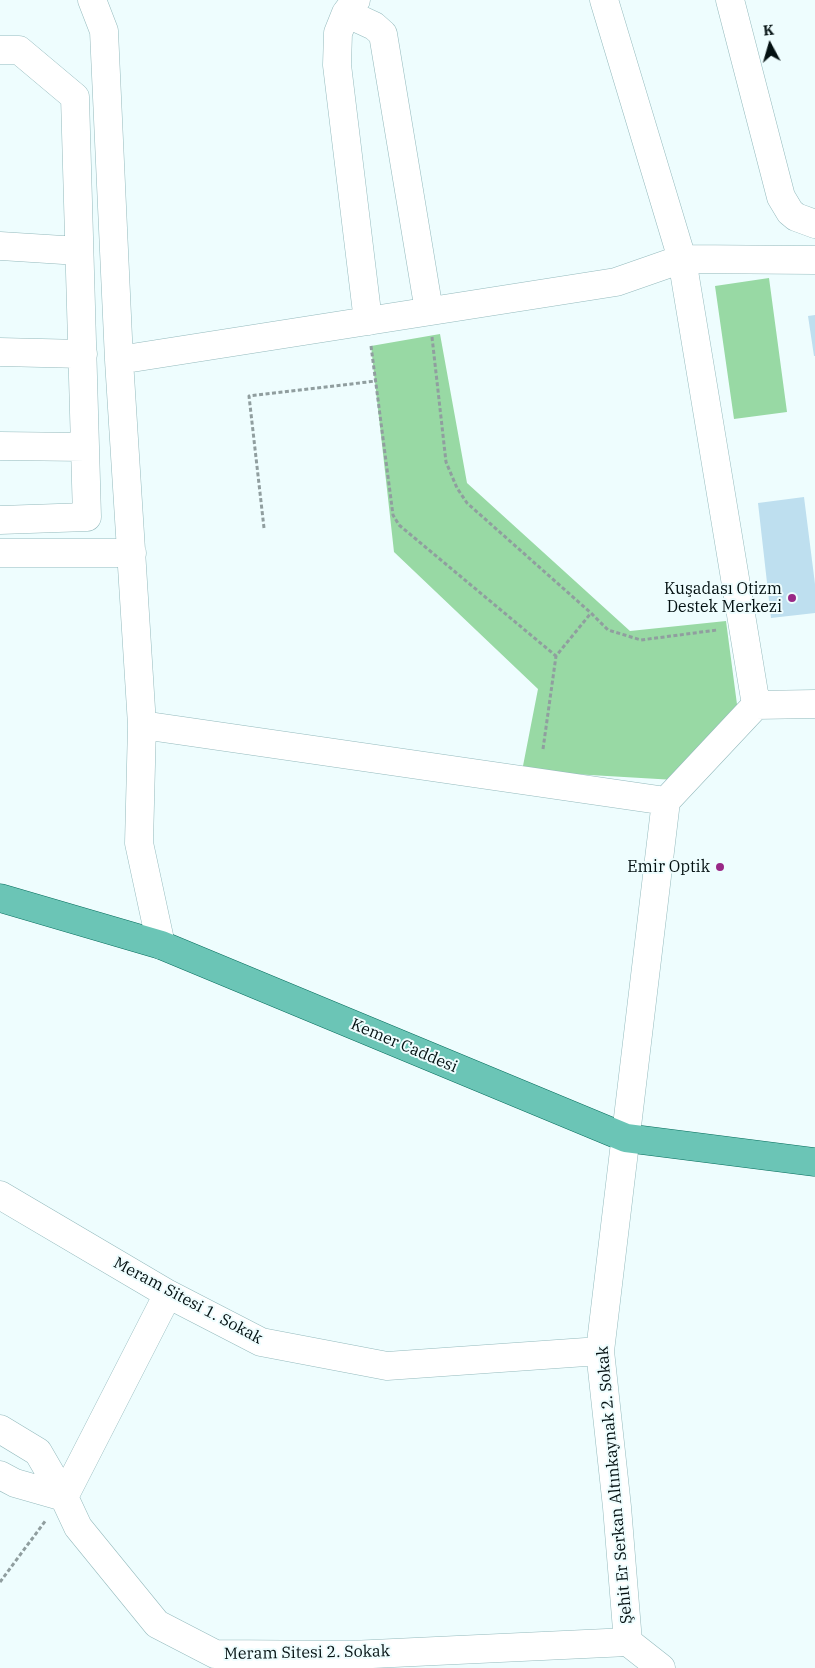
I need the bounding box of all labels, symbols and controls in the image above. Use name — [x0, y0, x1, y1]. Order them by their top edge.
north arrow — [745, 20, 795, 70]
text: K — [762, 21, 775, 40]
place label: Kuşadası Otizm Destek Merkezi — [664, 579, 782, 617]
marker: Kuşadası Otizm Destek Merkezi — [786, 592, 798, 604]
place label: Emir Optik — [627, 857, 710, 877]
marker: Emir Optik — [714, 861, 726, 873]
street label: Kemer Caddesi — [348, 1015, 460, 1077]
street label: Meram Sitesi 1. Sokak — [110, 1254, 266, 1348]
street label: Şehit Er Serkan Altınkaynak 2. Sokak — [593, 1345, 637, 1625]
street label: Meram Sitesi 2. Sokak — [224, 1642, 390, 1664]

